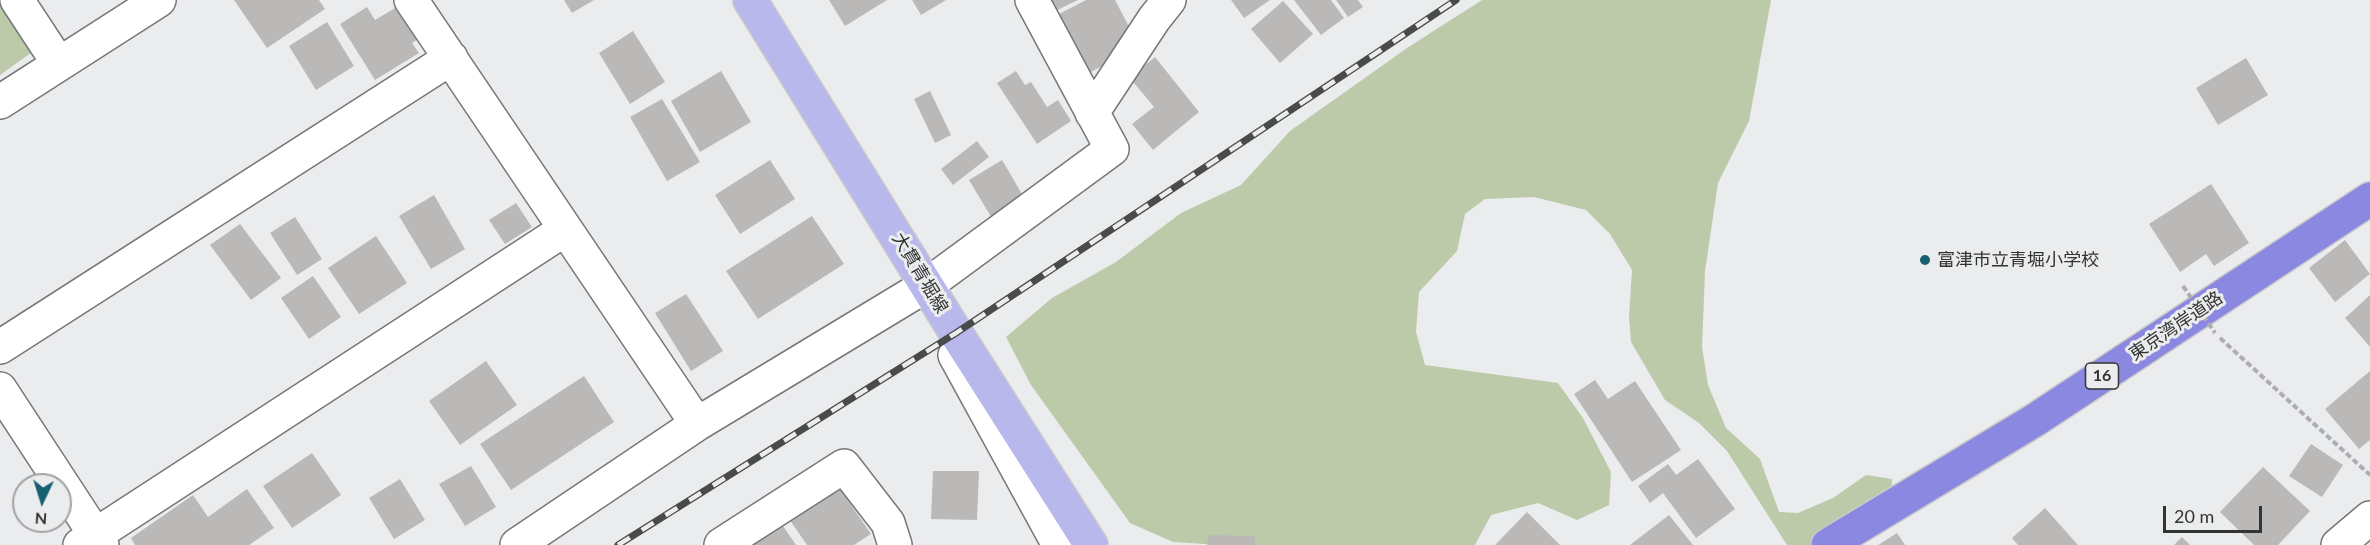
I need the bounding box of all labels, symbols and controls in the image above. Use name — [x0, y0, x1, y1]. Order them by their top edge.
street label: 大貫青堀線 — [888, 229, 952, 317]
place label: 富津市立青堀小学校 — [1937, 249, 2099, 271]
marker: 富津市立青堀小学校 — [1918, 253, 1932, 267]
street label: 東京湾岸道路 — [2125, 287, 2227, 365]
road number: 16 — [2086, 363, 2118, 389]
north arrow — [12, 473, 72, 533]
scale bar — [2166, 494, 2265, 532]
text: 20 m — [2174, 505, 2214, 527]
text: N — [34, 510, 48, 529]

